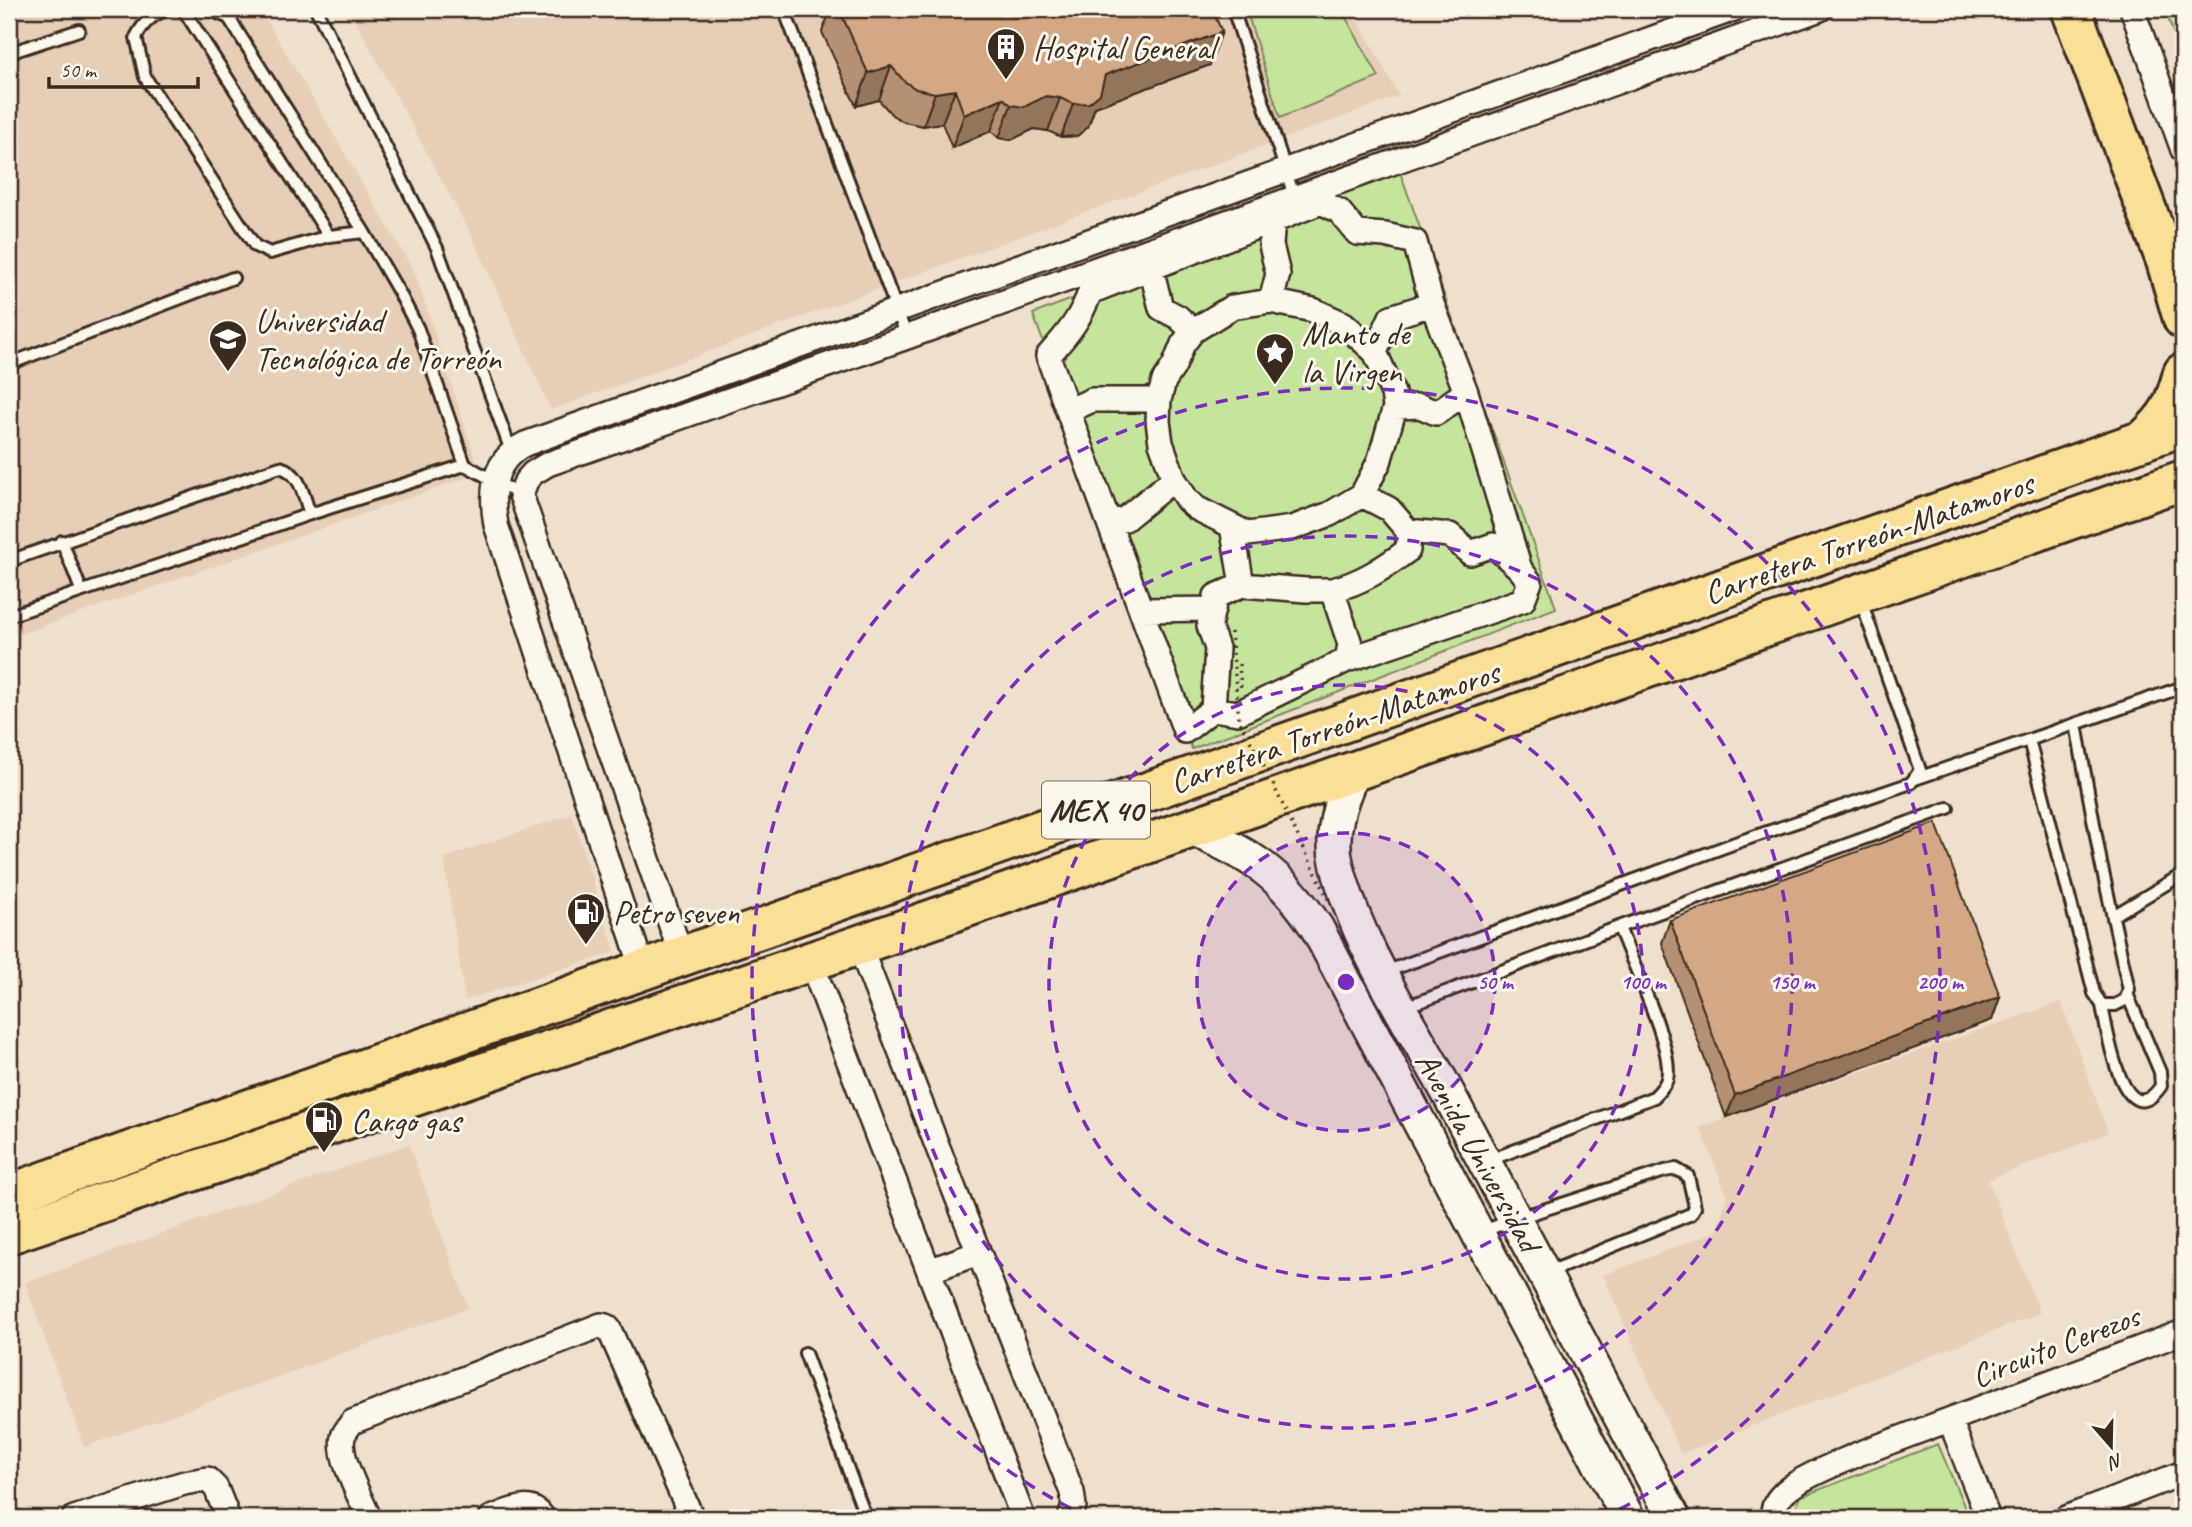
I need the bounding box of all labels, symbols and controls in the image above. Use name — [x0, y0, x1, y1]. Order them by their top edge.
building icon: Hospital General — [985, 26, 1027, 81]
place label: Hospital General — [1033, 27, 1220, 69]
scale bar — [49, 46, 198, 90]
text: 50 m — [60, 57, 98, 83]
place label: Universidad Tecnológica de Torreón — [255, 300, 502, 380]
place label: Manto de la Virgen — [1302, 313, 1412, 393]
school or university icon: Universidad Tecnológica de Torreón — [207, 318, 249, 373]
place icon: Manto de la Virgen — [1254, 331, 1296, 386]
street label: Carretera Torreón-Matamoros — [1698, 461, 2041, 614]
street label: Carretera Torreón-Matamoros — [1164, 650, 1507, 803]
road number: MEX 40 — [1042, 782, 1150, 838]
fuel station icon: Petro seven — [565, 891, 607, 946]
place label: Petro seven — [613, 892, 739, 934]
text: 50 m — [1477, 969, 1515, 995]
text: 100 m — [1620, 969, 1668, 995]
text: 150 m — [1769, 969, 1817, 995]
text: 200 m — [1917, 969, 1965, 995]
centre of rings — [1334, 970, 1358, 994]
street label: Avenida Universidad — [1406, 1044, 1553, 1263]
fuel station icon: Cargo gas — [303, 1099, 345, 1154]
place label: Cargo gas — [351, 1100, 463, 1142]
street label: Circuito Cerezos — [1966, 1294, 2148, 1397]
north arrow — [2076, 1412, 2146, 1482]
text: N — [2104, 1448, 2126, 1475]

